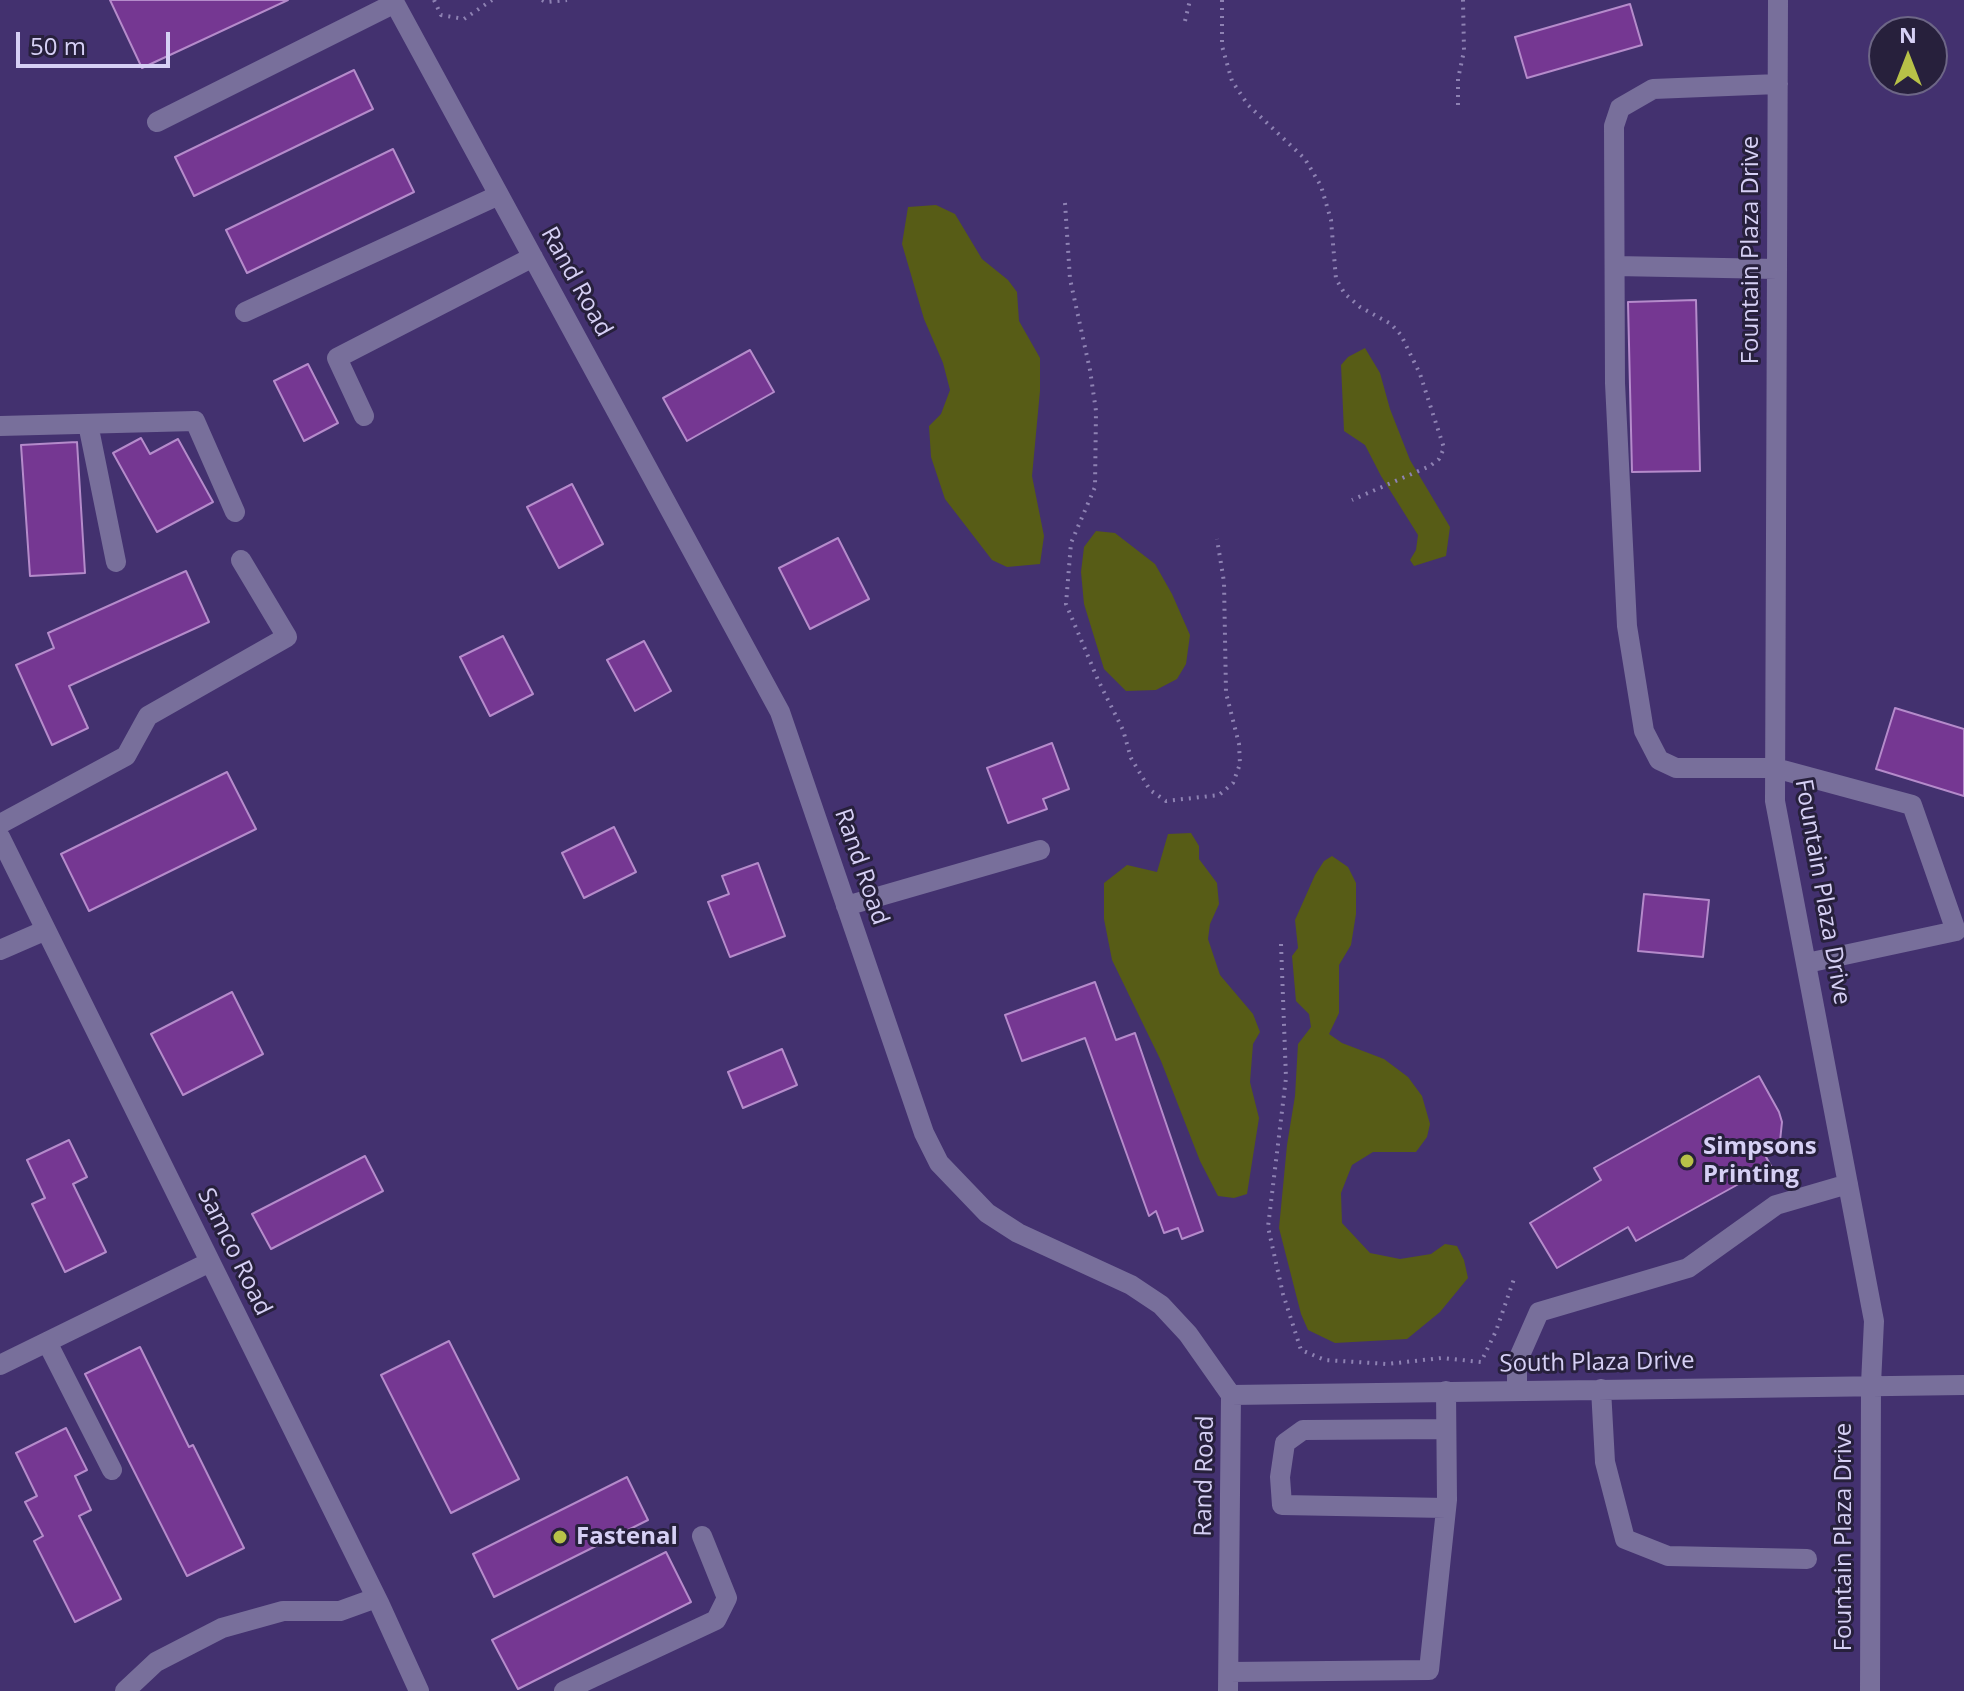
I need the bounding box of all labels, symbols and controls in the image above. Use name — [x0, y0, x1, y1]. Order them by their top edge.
scale bar — [20, 16, 174, 66]
north arrow — [1868, 16, 1948, 96]
text: N — [1899, 19, 1917, 49]
text: 50 m — [30, 29, 86, 62]
street label: Fountain Plaza Drive — [1737, 136, 1765, 364]
street label: Rand Road — [534, 222, 618, 342]
street label: Fountain Plaza Drive — [1788, 777, 1856, 1007]
street label: Rand Road — [828, 805, 894, 929]
place label: Simpsons Printing — [1703, 1133, 1817, 1189]
marker: Simpsons Printing — [1678, 1152, 1696, 1170]
street label: Samco Road — [191, 1184, 277, 1320]
street label: South Plaza Drive — [1499, 1347, 1695, 1379]
street label: Rand Road — [1190, 1415, 1220, 1537]
street label: Fountain Plaza Drive — [1830, 1423, 1858, 1651]
place label: Fastenal — [576, 1523, 678, 1551]
marker: Fastenal — [551, 1528, 569, 1546]

